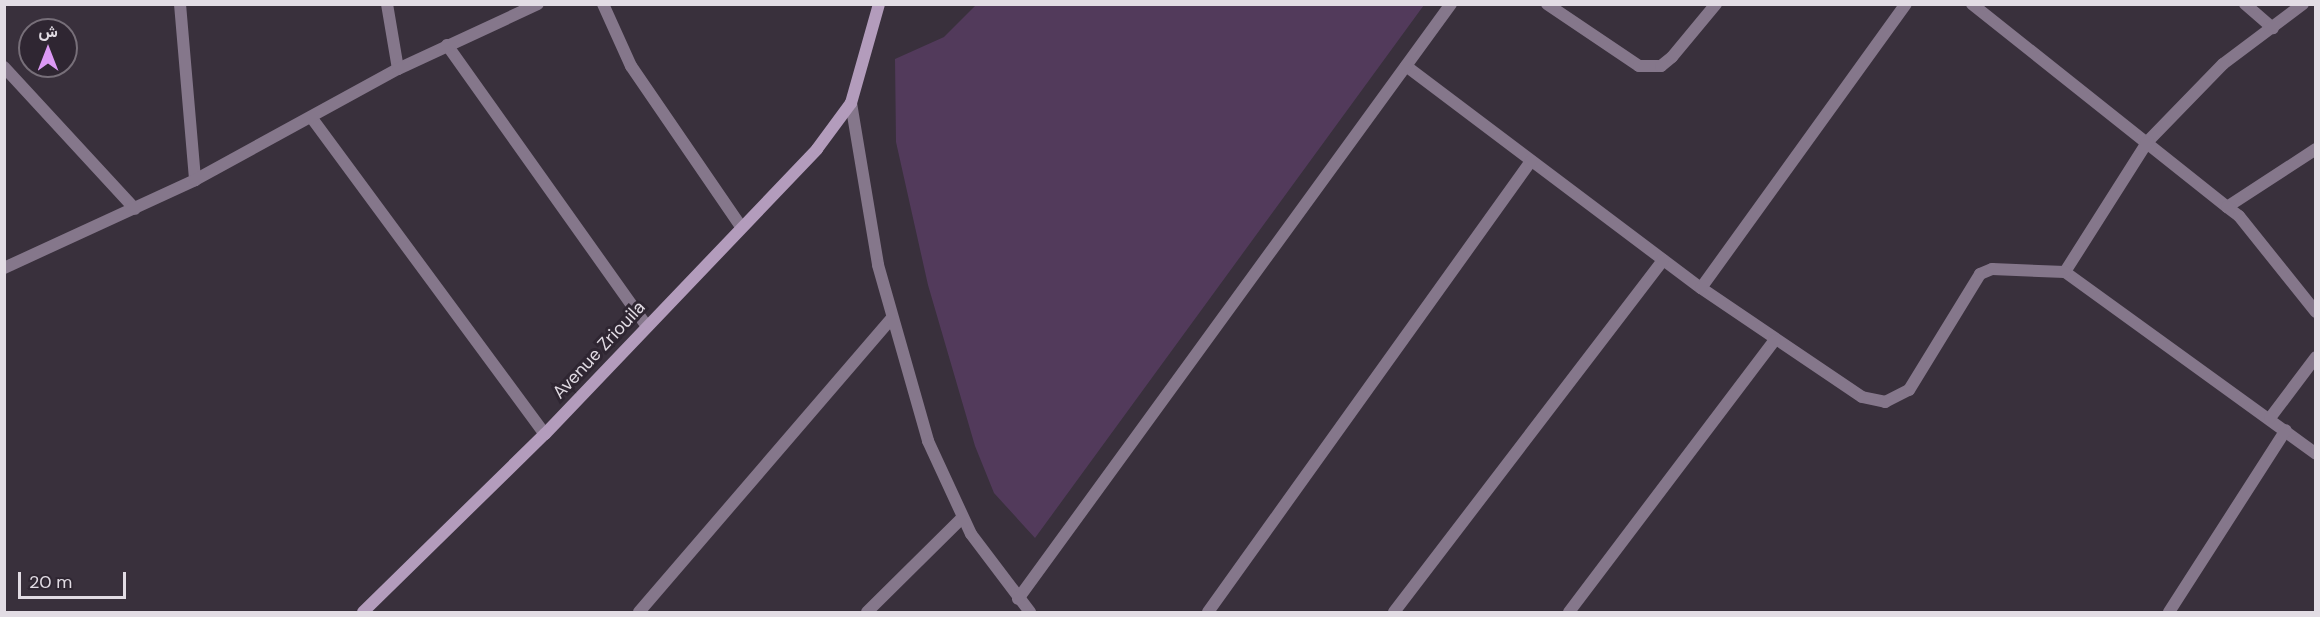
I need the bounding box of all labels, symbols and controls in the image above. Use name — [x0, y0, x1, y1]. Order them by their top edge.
north arrow — [18, 18, 78, 78]
text: ش — [38, 21, 58, 42]
street label: Avenue Zriouila — [548, 297, 650, 403]
scale bar — [21, 560, 129, 598]
text: 20 m — [29, 570, 72, 594]

